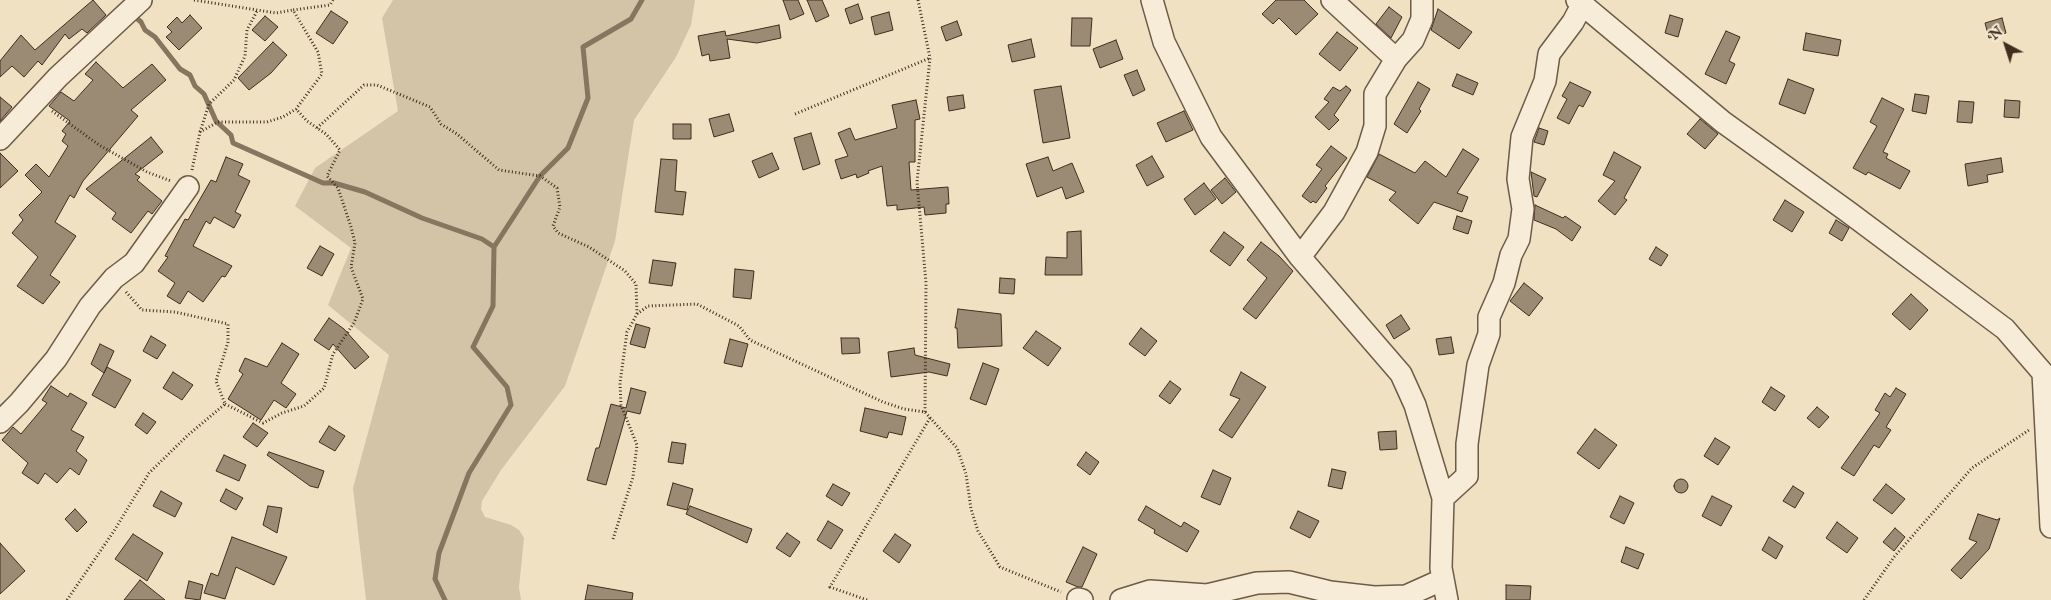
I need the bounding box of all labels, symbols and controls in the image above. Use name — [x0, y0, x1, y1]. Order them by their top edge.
north arrow — [1981, 20, 2031, 70]
text: N — [1986, 23, 2007, 44]

